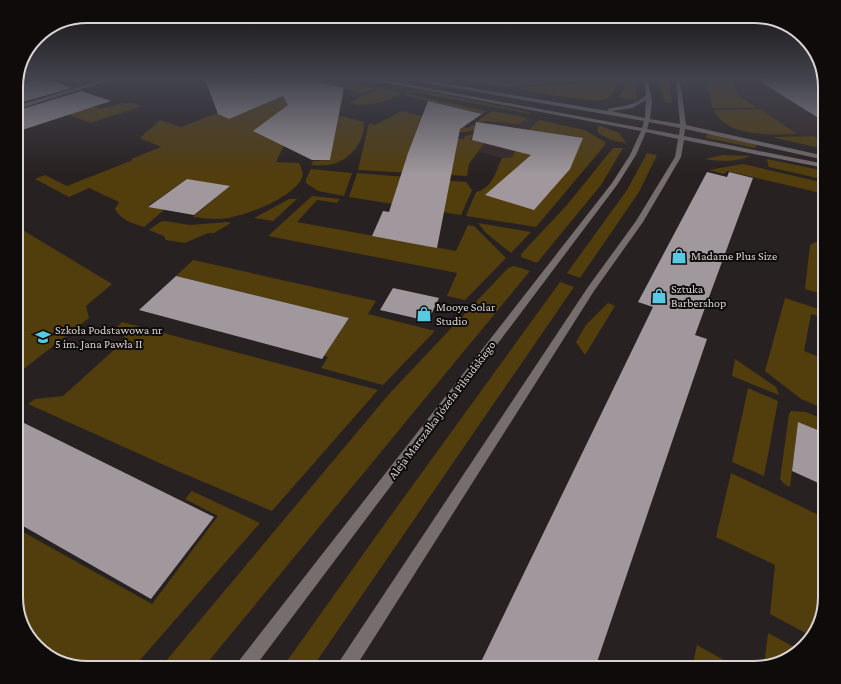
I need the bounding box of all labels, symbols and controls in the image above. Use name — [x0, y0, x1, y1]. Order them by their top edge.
shop icon: Madame Plus Size — [670, 247, 688, 265]
place label: Madame Plus Size — [691, 249, 777, 263]
place label: Sztuka Barbershop — [671, 282, 726, 310]
shop icon: Sztuka Barbershop — [650, 287, 668, 305]
place label: Mooye Solar Studio — [436, 300, 496, 328]
shop icon: Mooye Solar Studio — [415, 305, 433, 323]
place label: Szkoła Podstawowa nr 5 im. Jana Pawła II — [55, 323, 163, 351]
school or university icon: Szkoła Podstawowa nr 5 im. Jana Pawła II — [34, 328, 52, 346]
street label: Aleja Marszałka Józefa Piłsudskiego — [386, 338, 499, 482]

